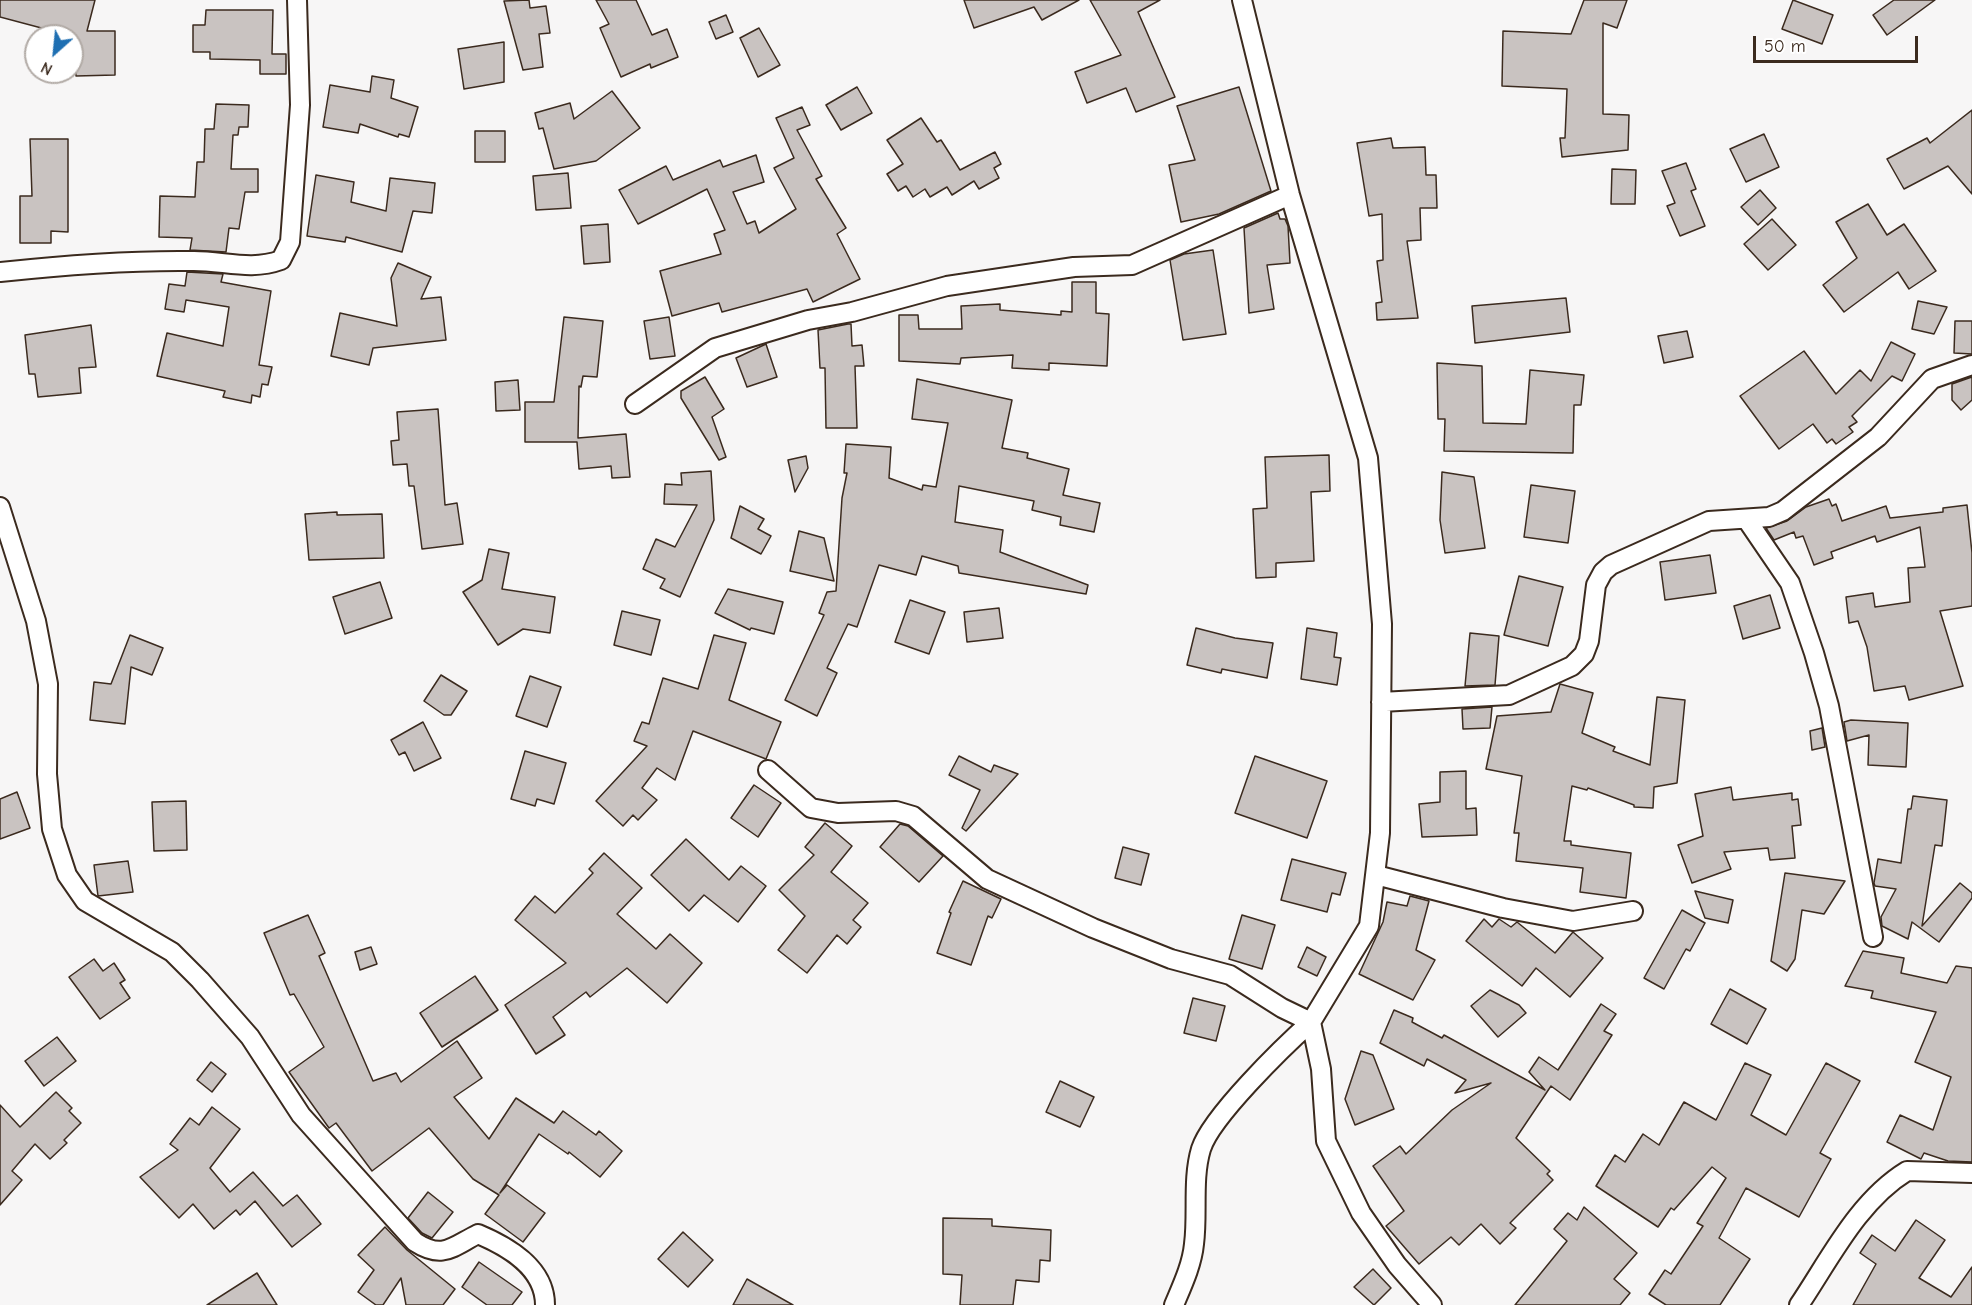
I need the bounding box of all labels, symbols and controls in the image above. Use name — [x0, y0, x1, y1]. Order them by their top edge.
north arrow — [24, 24, 84, 84]
scale bar — [1756, 24, 1921, 62]
text: 50 m — [1764, 36, 1806, 57]
text: N — [38, 58, 55, 79]

